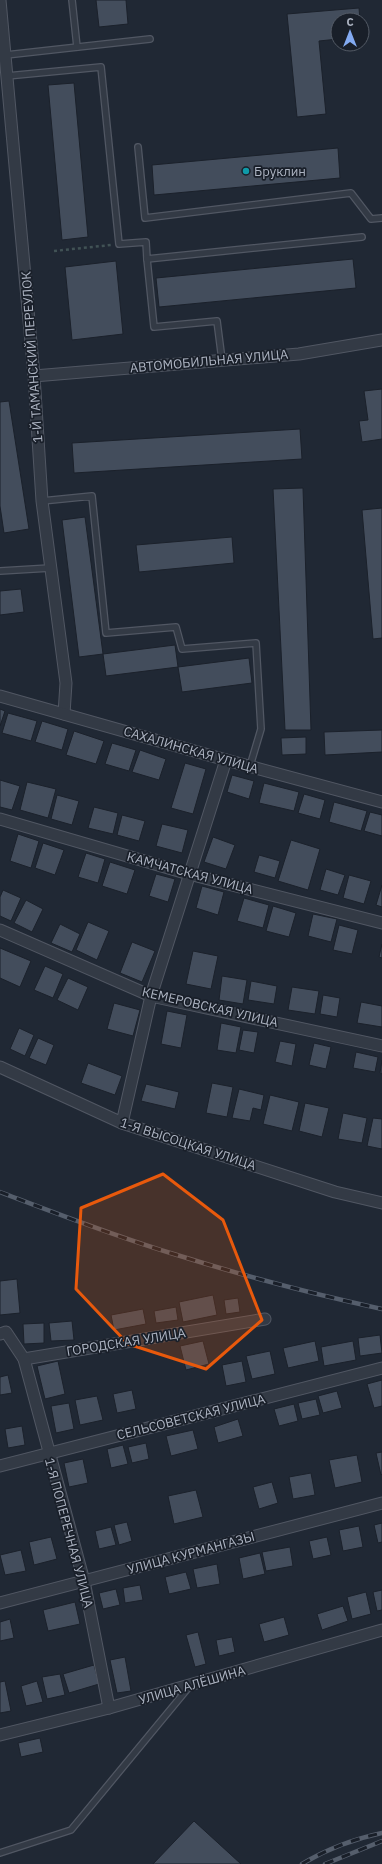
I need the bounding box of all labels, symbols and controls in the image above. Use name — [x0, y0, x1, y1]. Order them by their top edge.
north arrow — [330, 12, 370, 52]
text: С — [346, 15, 354, 29]
place label: Бруклин — [254, 163, 306, 180]
marker: Бруклин — [241, 166, 251, 176]
street label: 1-Й ТАМАНСКИЙ ПЕРЕУЛОК — [17, 270, 46, 443]
street label: АВТОМОБИЛЬНАЯ УЛИЦА — [129, 346, 290, 376]
street label: САХАЛИНСКАЯ УЛИЦА — [122, 723, 261, 778]
street label: КАМЧАТСКАЯ УЛИЦА — [125, 848, 256, 898]
street label: КЕМЕРОВСКАЯ УЛИЦА — [140, 983, 280, 1031]
street label: 1-Я ВЫСОЦКАЯ УЛИЦА — [118, 1114, 259, 1174]
street label: ГОРОДСКАЯ УЛИЦА — [65, 1324, 188, 1360]
street label: СЕЛЬСОВЕТСКАЯ УЛИЦА — [115, 1390, 268, 1444]
street label: 1-Я ПОПЕРЕЧНАЯ УЛИЦА — [41, 1456, 97, 1611]
street label: УЛИЦА КУРМАНГАЗЫ — [125, 1528, 257, 1578]
street label: УЛИЦА АЛЁШИНА — [137, 1661, 248, 1708]

